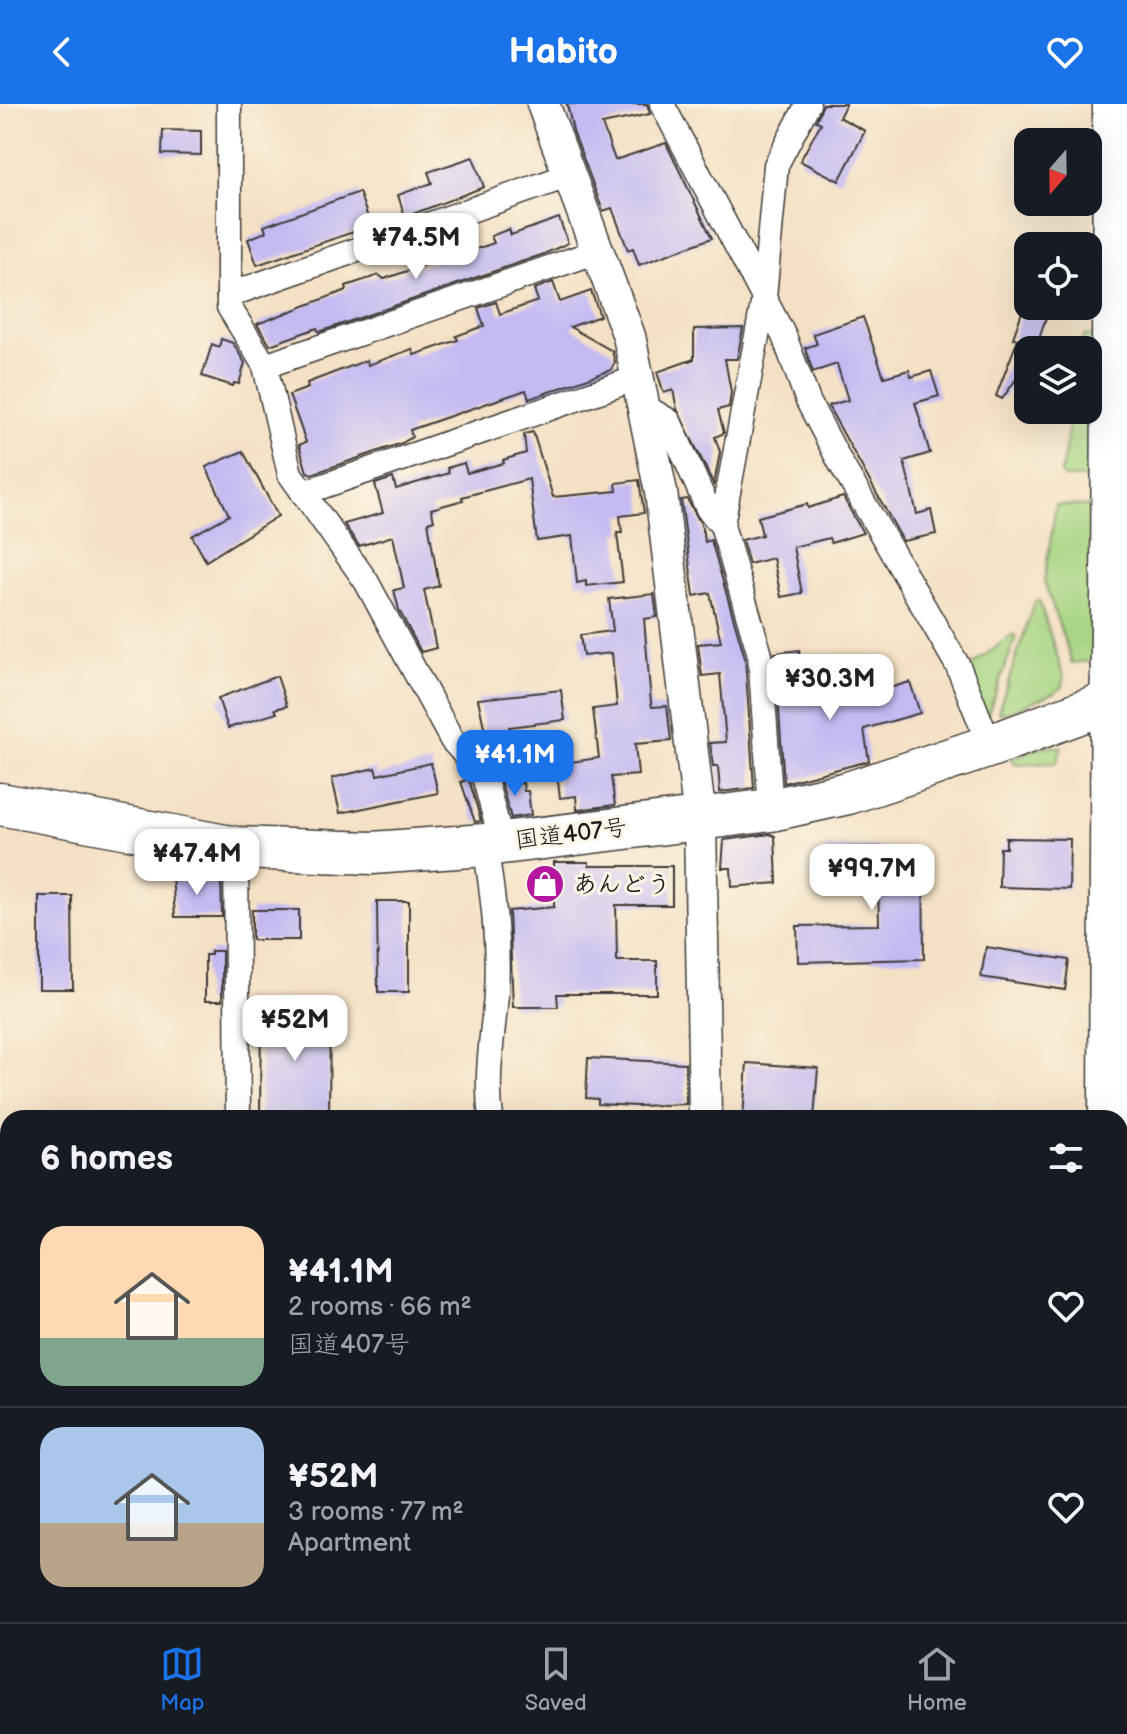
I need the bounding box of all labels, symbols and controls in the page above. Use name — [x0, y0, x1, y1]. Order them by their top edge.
icon: back — [40, 30, 84, 74]
icon: heart — [1043, 30, 1087, 74]
text: Habito — [509, 31, 618, 74]
north arrow — [1014, 128, 1102, 216]
map controls — [1014, 128, 1102, 424]
pin: ¥74.5M — [351, 213, 481, 281]
text: ¥74.5M — [372, 223, 460, 254]
button: locate — [1014, 232, 1102, 320]
button: layers — [1014, 336, 1102, 424]
pin: ¥30.3M — [765, 654, 895, 722]
text: ¥30.3M — [785, 664, 875, 695]
pin: ¥41.1M — [450, 730, 580, 798]
text: ¥41.1M — [475, 740, 555, 771]
street label: 国道407号 — [513, 813, 629, 855]
pin: ¥47.4M — [132, 829, 262, 897]
text: ¥47.4M — [152, 839, 242, 870]
pin: ¥99.7M — [807, 844, 937, 912]
text: ¥99.7M — [828, 854, 916, 885]
shop icon: あんどう — [524, 863, 566, 905]
place label: あんどう — [573, 870, 671, 899]
pin: ¥52M — [248, 995, 342, 1063]
text: ¥52M — [261, 1005, 329, 1036]
icon: filters — [1044, 1136, 1088, 1180]
text: 6 homes — [40, 1138, 173, 1179]
text: ¥41.1M — [288, 1251, 394, 1292]
icon: home — [104, 1258, 200, 1354]
icon: heart — [1044, 1284, 1088, 1328]
text: 2 rooms · 66 m² — [288, 1292, 472, 1323]
text: 国道407号 — [288, 1330, 410, 1361]
text: ¥52M — [288, 1456, 378, 1497]
icon: home — [104, 1459, 200, 1555]
icon: heart — [1044, 1485, 1088, 1529]
text: 3 rooms · 77 m² — [288, 1497, 464, 1528]
text: Apartment — [288, 1528, 411, 1559]
tab: Map — [160, 1642, 204, 1717]
tab: Saved — [525, 1642, 587, 1717]
tab: Home — [907, 1642, 967, 1717]

